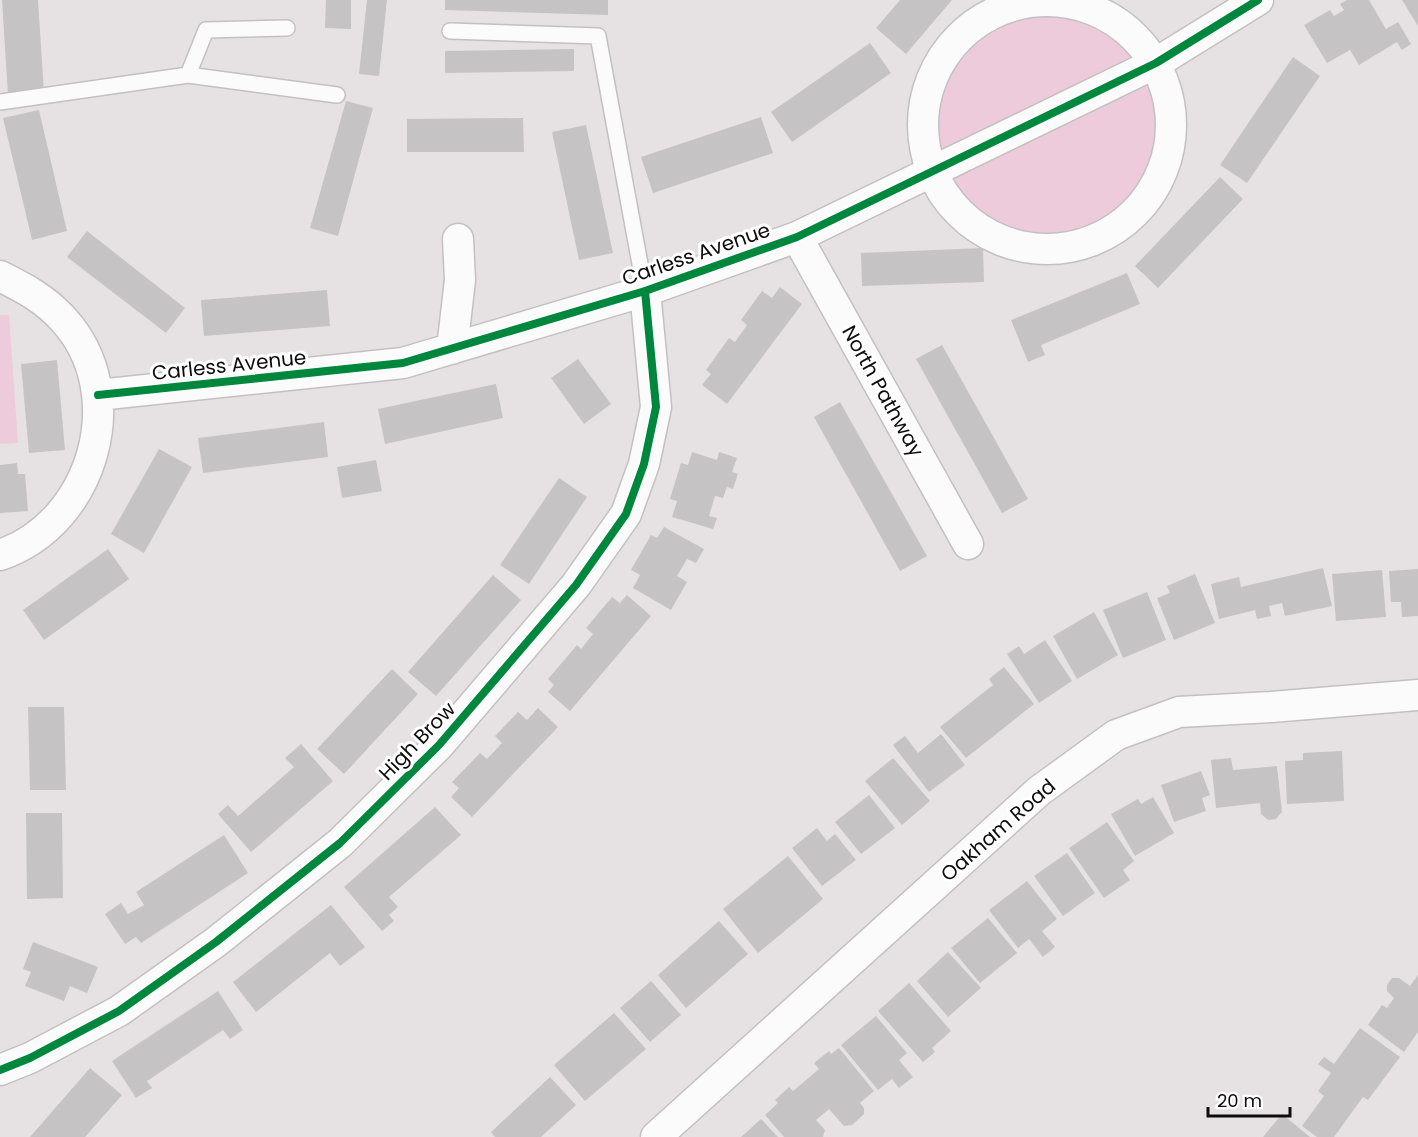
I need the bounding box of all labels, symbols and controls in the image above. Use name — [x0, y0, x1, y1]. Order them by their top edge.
street label: Carless Avenue — [618, 216, 774, 292]
street label: North Pathway — [835, 320, 931, 462]
street label: Carless Avenue — [150, 343, 308, 387]
street label: High Brow — [372, 695, 462, 786]
street label: Oakham Road — [935, 772, 1061, 888]
scale bar — [1208, 1080, 1290, 1118]
text: 20 m — [1217, 1088, 1262, 1113]

